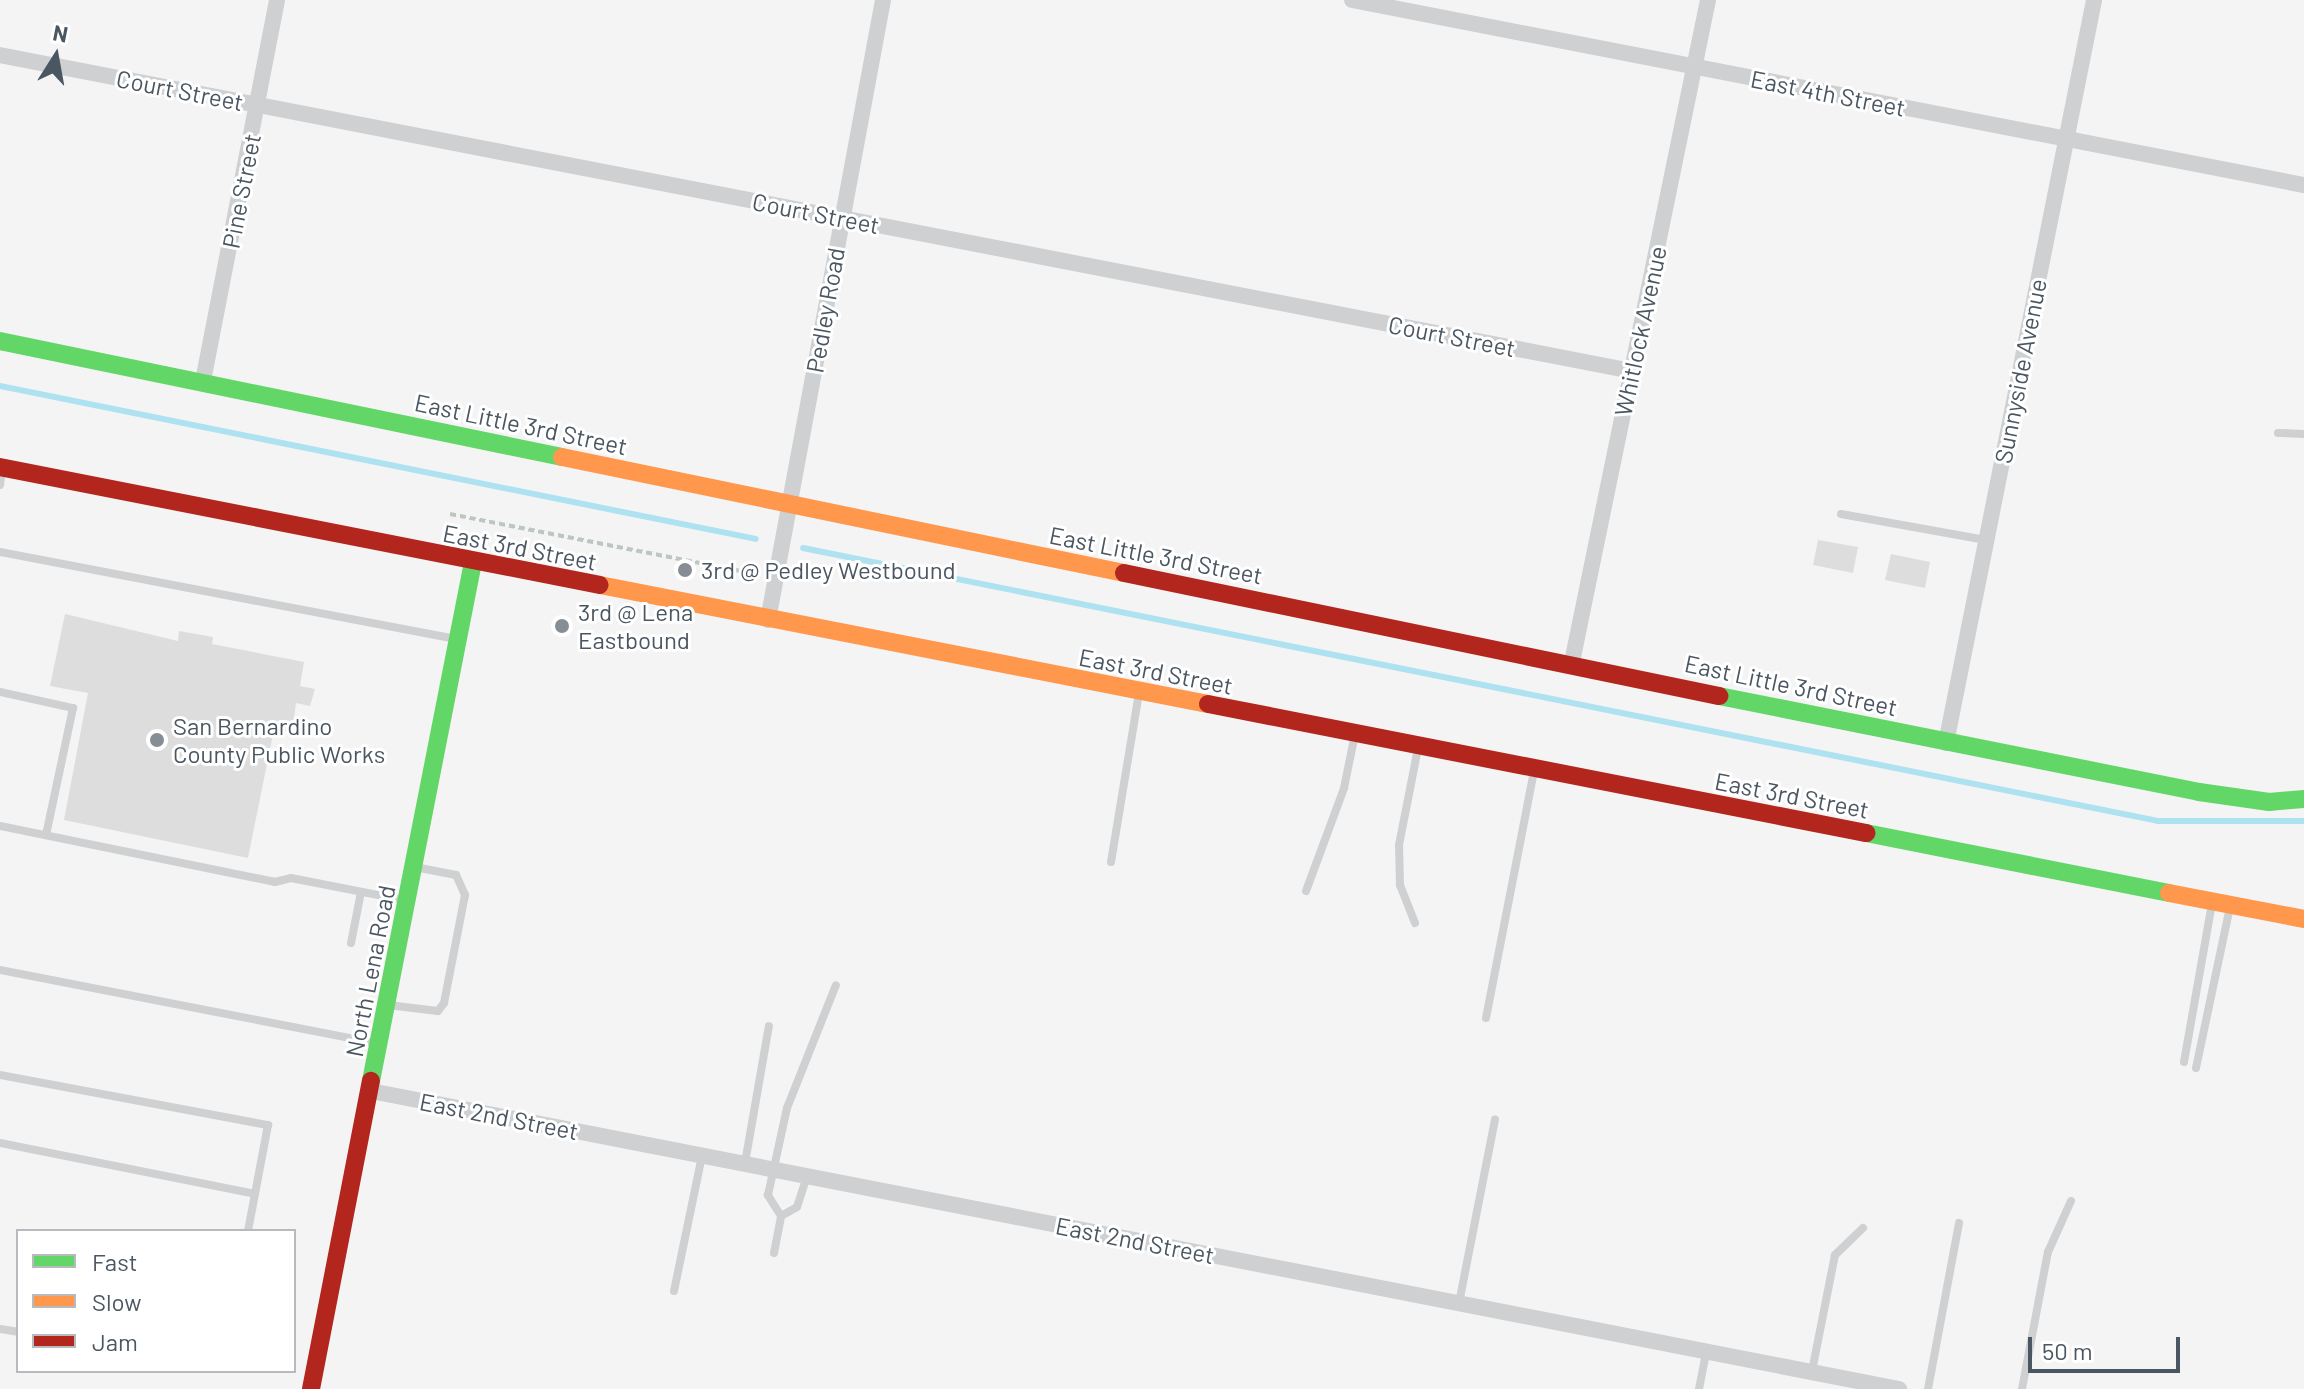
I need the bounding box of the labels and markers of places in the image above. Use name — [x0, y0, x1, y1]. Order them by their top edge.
place label: 3rd @ Pedley Westbound — [701, 556, 956, 584]
marker: 3rd @ Pedley Westbound — [676, 561, 694, 579]
place label: 3rd @ Lena Eastbound — [578, 598, 693, 654]
marker: 3rd @ Lena Eastbound — [553, 617, 571, 635]
place label: San Bernardino County Public Works — [173, 712, 385, 768]
marker: San Bernardino County Public Works — [148, 731, 166, 749]

